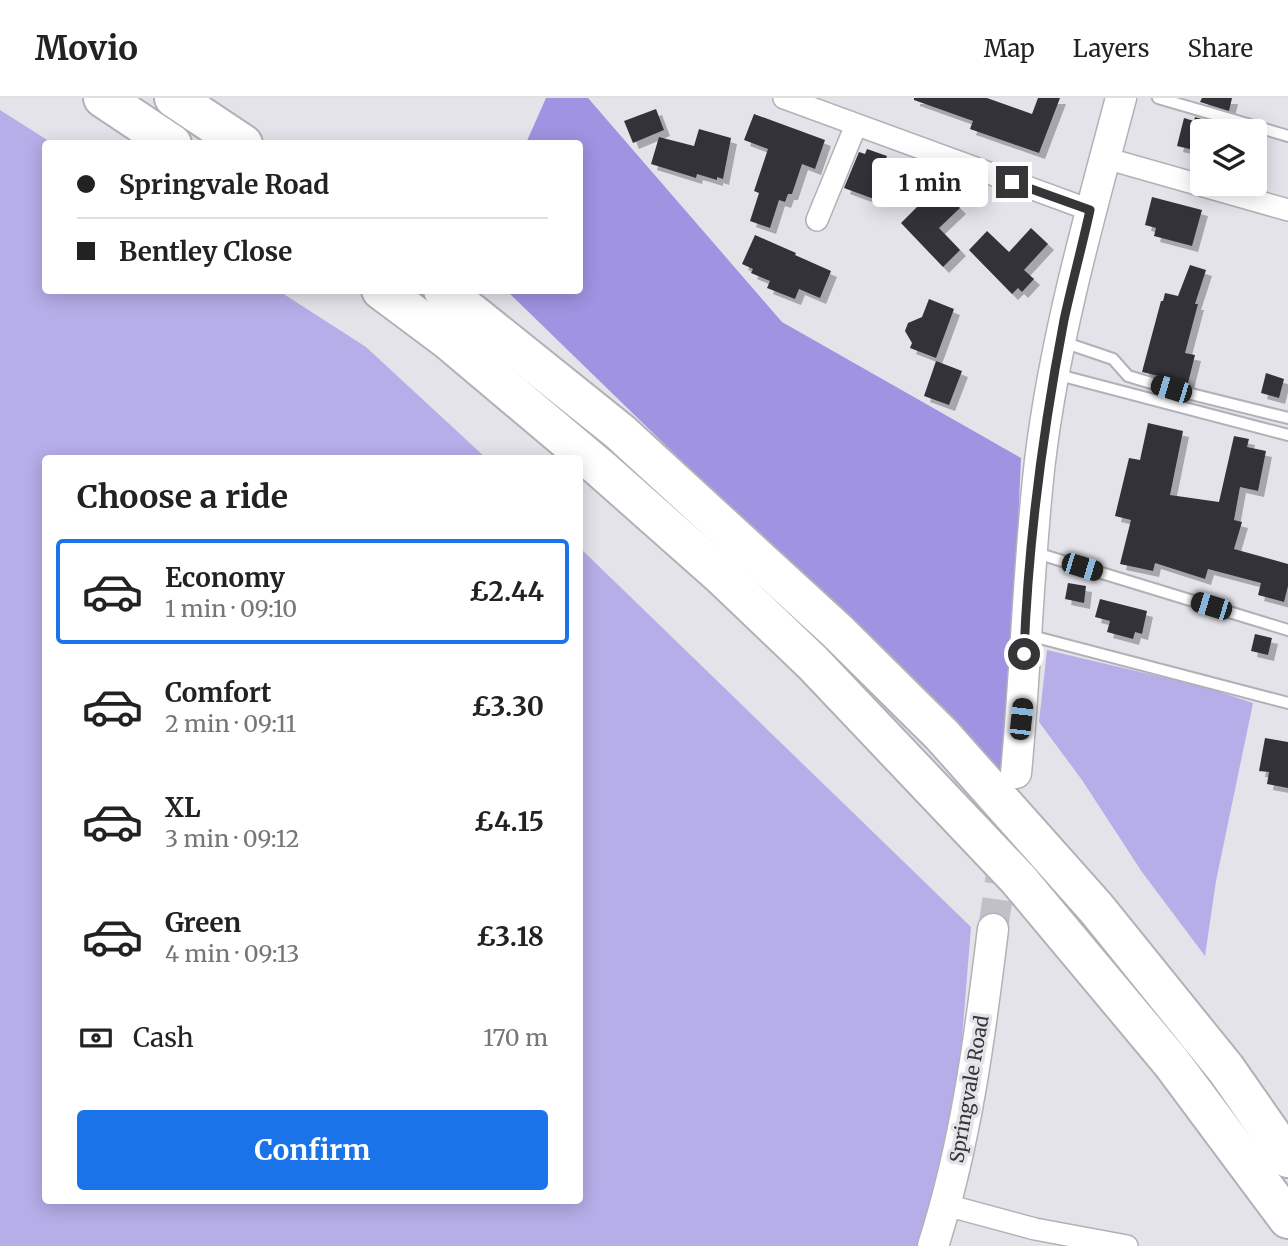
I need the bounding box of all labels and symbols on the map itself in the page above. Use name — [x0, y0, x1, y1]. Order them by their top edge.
callout: 1 min — [872, 158, 988, 206]
route end — [996, 166, 1028, 198]
car — [1148, 373, 1195, 405]
car — [1059, 551, 1106, 583]
car — [1188, 590, 1235, 622]
route start — [1008, 638, 1040, 670]
car — [1009, 697, 1034, 741]
street label: Springvale Road — [944, 1013, 994, 1165]

